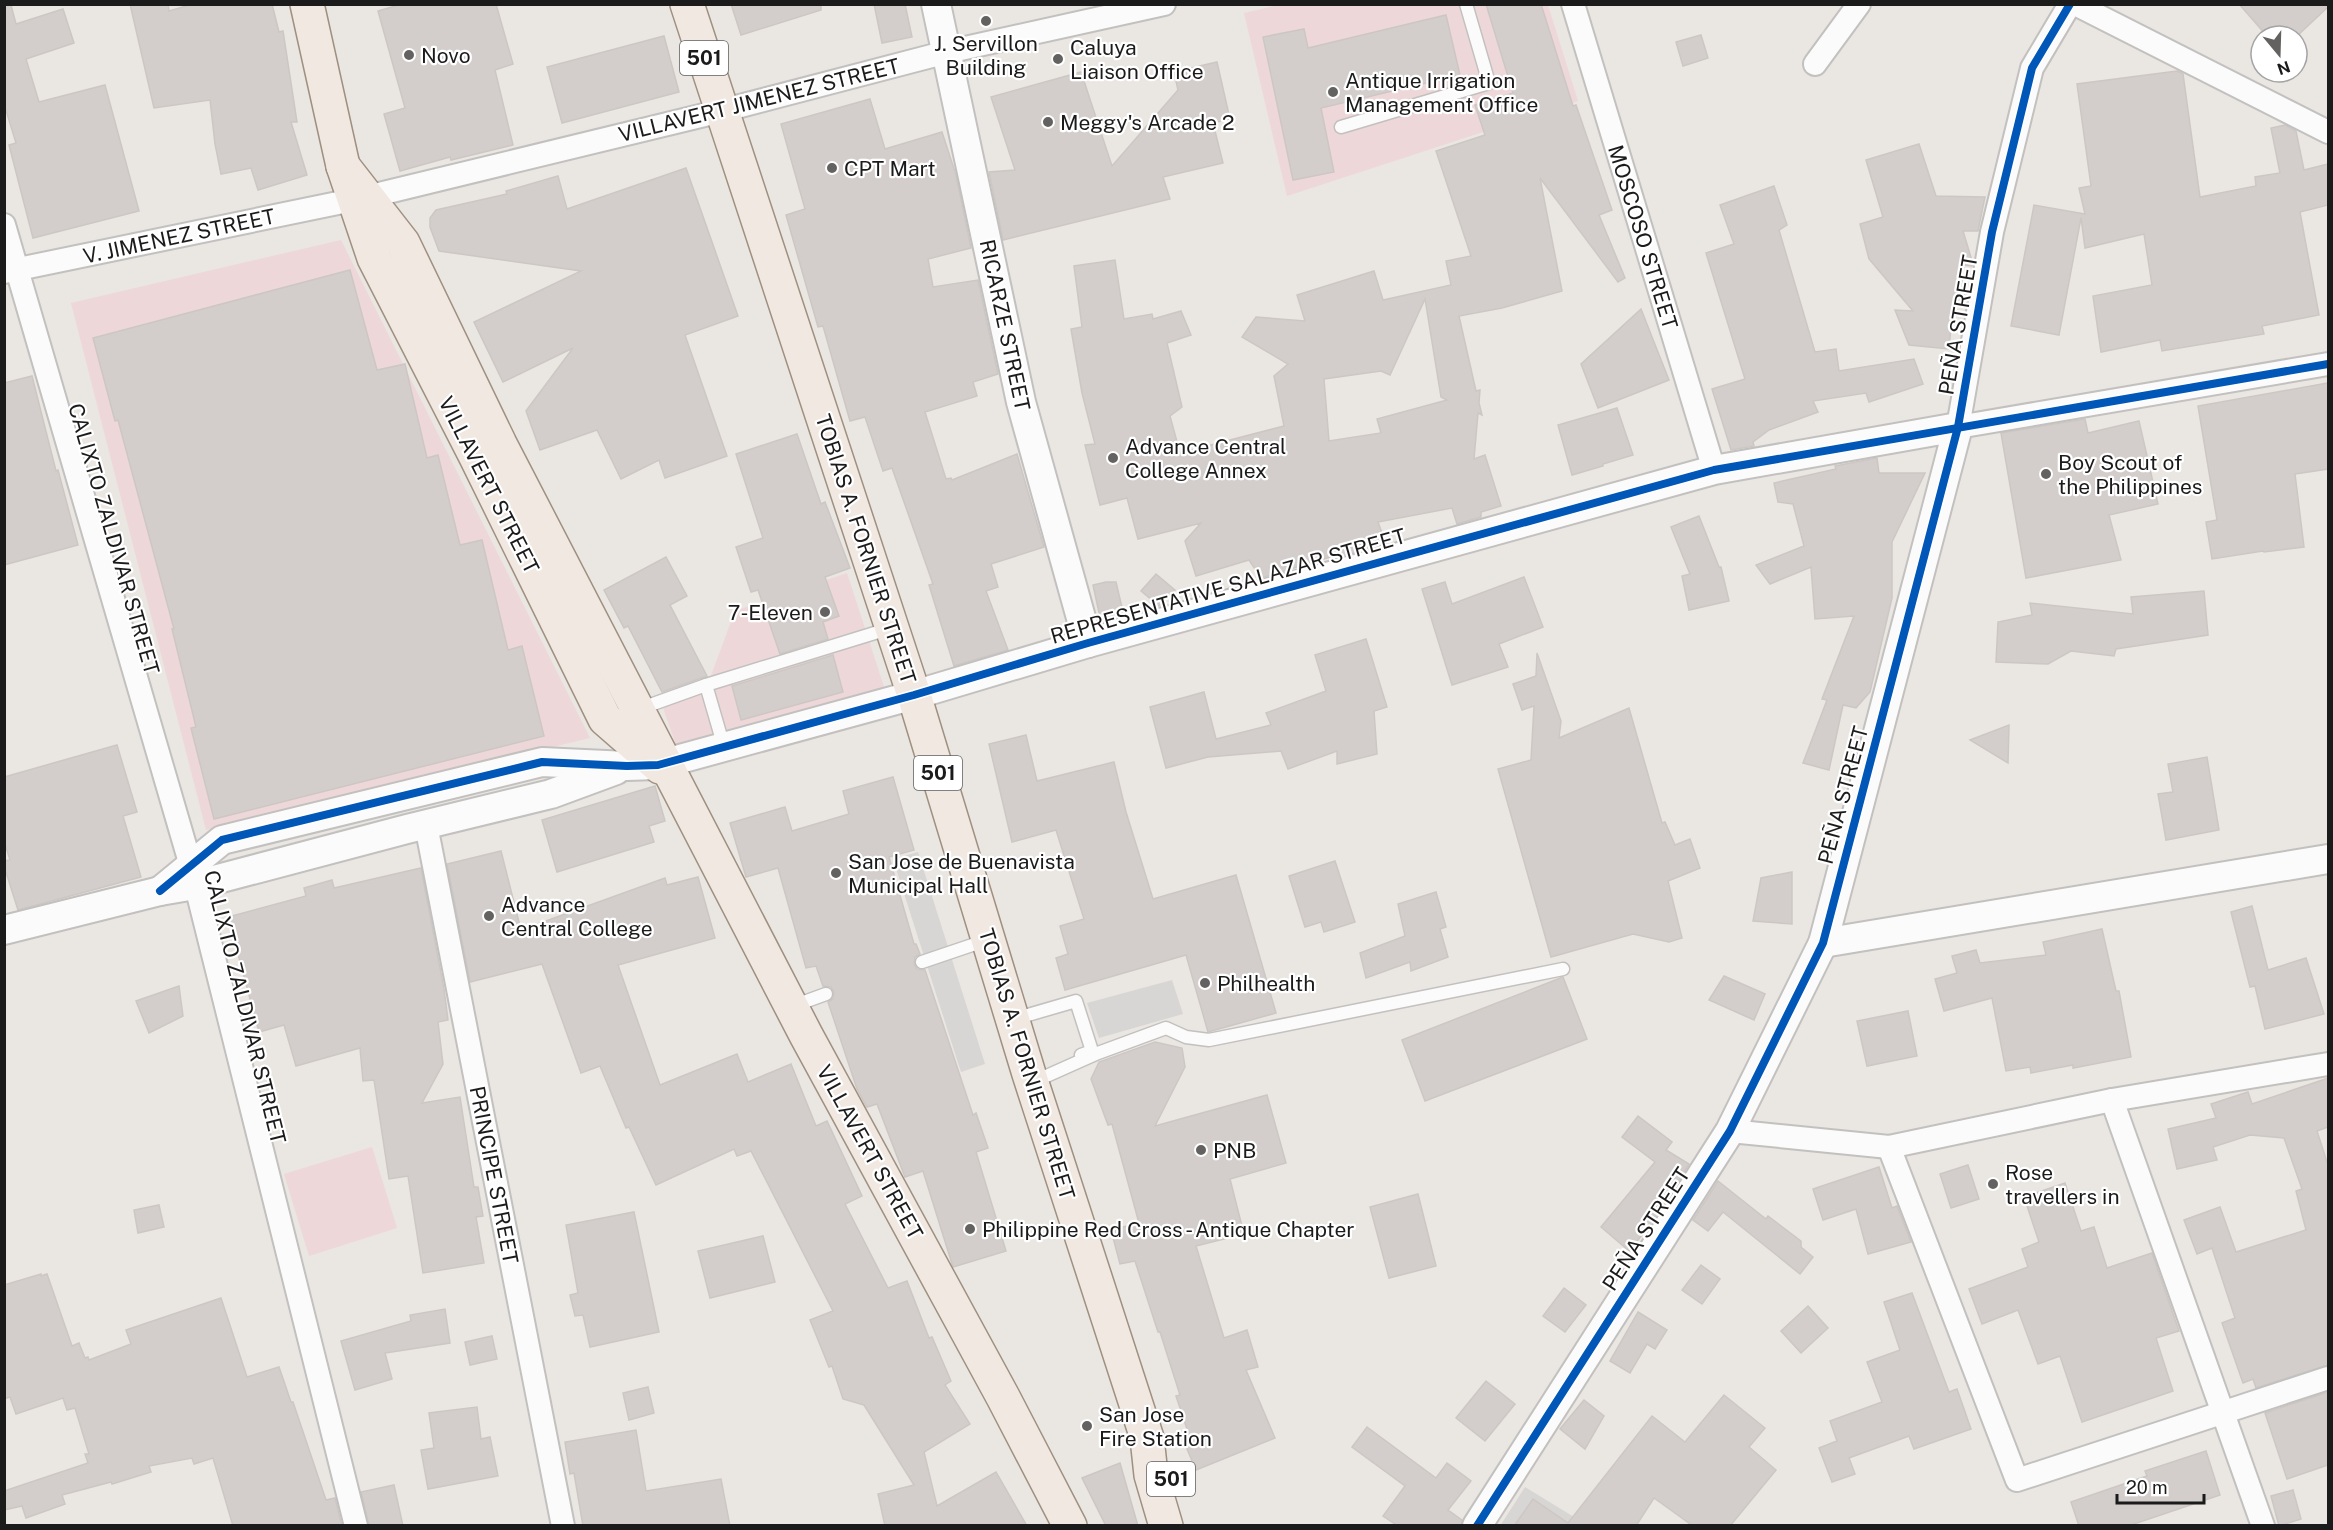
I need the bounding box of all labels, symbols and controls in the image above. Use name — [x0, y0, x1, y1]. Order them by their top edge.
marker: J. Servillon Building — [979, 14, 993, 28]
north arrow — [2249, 24, 2309, 84]
place label: J. Servillon Building — [934, 31, 1038, 80]
place label: Caluya Liaison Office — [1070, 35, 1204, 84]
road number: 501 — [680, 41, 728, 75]
place label: Novo — [421, 43, 471, 68]
marker: Novo — [402, 48, 416, 62]
marker: Caluya Liaison Office — [1051, 52, 1065, 66]
street label: VILLAVERT JIMENEZ STREET — [616, 53, 902, 147]
text: N — [2275, 57, 2293, 79]
place label: Antique Irrigation Management Office — [1345, 68, 1538, 117]
marker: Antique Irrigation Management Office — [1326, 85, 1340, 99]
place label: Meggy's Arcade 2 — [1060, 110, 1235, 135]
marker: Meggy's Arcade 2 — [1041, 115, 1055, 129]
street label: MOSCOSO STREET — [1603, 142, 1683, 332]
place label: CPT Mart — [844, 156, 936, 181]
marker: CPT Mart — [825, 161, 839, 175]
street label: V. JIMENEZ STREET — [81, 203, 277, 269]
street label: RICARZE STREET — [975, 237, 1035, 413]
street label: PEÑA STREET — [1933, 253, 1983, 397]
street label: VILLAVERT STREET — [434, 392, 544, 578]
street label: CALIXTO ZALDIVAR STREET — [63, 401, 165, 677]
street label: TOBIAS A. FORNIER STREET — [811, 411, 921, 687]
place label: Advance Central College Annex — [1125, 434, 1286, 483]
place label: Boy Scout of the Philippines — [2058, 450, 2202, 499]
marker: Advance Central College Annex — [1106, 451, 1120, 465]
marker: Boy Scout of the Philippines — [2039, 467, 2053, 481]
street label: REPRESENTATIVE SALAZAR STREET — [1047, 523, 1409, 649]
place label: 7-Eleven — [728, 600, 813, 625]
marker: 7-Eleven — [818, 605, 832, 619]
street label: PEÑA STREET — [1813, 723, 1873, 867]
road number: 501 — [914, 756, 962, 790]
place label: San Jose de Buenavista Municipal Hall — [848, 849, 1075, 898]
marker: San Jose de Buenavista Municipal Hall — [829, 866, 843, 880]
street label: CALIXTO ZALDIVAR STREET — [199, 868, 291, 1146]
place label: Advance Central College — [501, 892, 653, 941]
marker: Advance Central College — [482, 909, 496, 923]
street label: TOBIAS A. FORNIER STREET — [974, 925, 1080, 1203]
place label: Philhealth — [1217, 971, 1315, 996]
marker: Philhealth — [1198, 976, 1212, 990]
street label: VILLAVERT STREET — [812, 1060, 928, 1244]
street label: PRINCIPE STREET — [464, 1084, 524, 1266]
place label: PNB — [1213, 1138, 1256, 1163]
marker: PNB — [1194, 1143, 1208, 1157]
place label: Rose travellers in — [2005, 1160, 2120, 1209]
street label: PEÑA STREET — [1597, 1163, 1695, 1295]
marker: Rose travellers in — [1986, 1177, 2000, 1191]
place label: Philippine Red Cross - Antique Chapter — [982, 1217, 1355, 1242]
marker: Philippine Red Cross - Antique Chapter — [963, 1222, 977, 1236]
place label: San Jose Fire Station — [1099, 1402, 1212, 1451]
marker: San Jose Fire Station — [1080, 1419, 1094, 1433]
road number: 501 — [1147, 1462, 1195, 1496]
scale bar — [2117, 1467, 2204, 1505]
text: 20 m — [2126, 1477, 2168, 1498]

